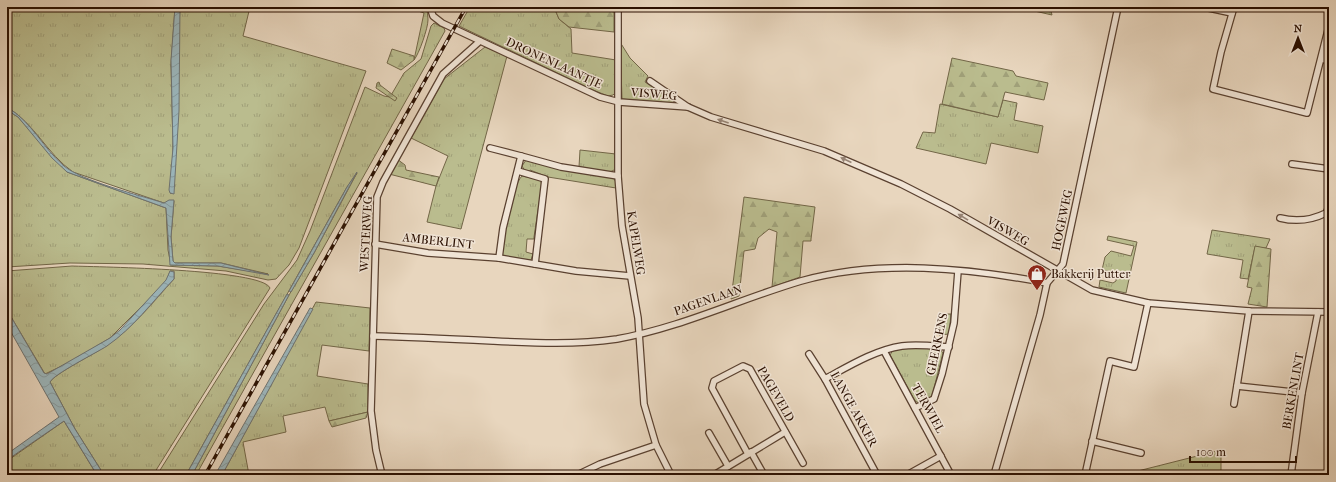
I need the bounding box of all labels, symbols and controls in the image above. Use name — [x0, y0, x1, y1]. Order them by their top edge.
north arrow — [1278, 18, 1318, 58]
text: N — [1294, 22, 1303, 35]
street label: DRONENLAANTJE — [504, 35, 604, 91]
street label: VISWEG — [629, 85, 678, 103]
one-way arrow — [716, 117, 728, 123]
one-way arrow — [841, 157, 852, 163]
street label: HOGEWEG — [1049, 188, 1075, 252]
street label: WESTERWEG — [357, 195, 375, 273]
street label: KAPELWEG — [624, 210, 648, 277]
street label: VISWEG — [984, 213, 1032, 249]
one-way arrow — [957, 214, 969, 221]
street label: AMBERLINT — [401, 230, 475, 252]
shop icon: Bakkerij Putter — [1026, 263, 1048, 291]
place label: Bakkerij Putter — [1051, 267, 1131, 281]
street label: PAGENLAAN — [672, 282, 744, 318]
street label: GEERKENS — [924, 312, 950, 376]
street label: BERKENLINT — [1279, 350, 1307, 431]
street label: PAGEVELD — [755, 364, 797, 424]
street label: LANGE AKKER — [828, 369, 881, 450]
street label: TERWIEL — [909, 381, 948, 436]
scale bar — [1190, 438, 1296, 464]
text: 100 m — [1196, 445, 1226, 459]

